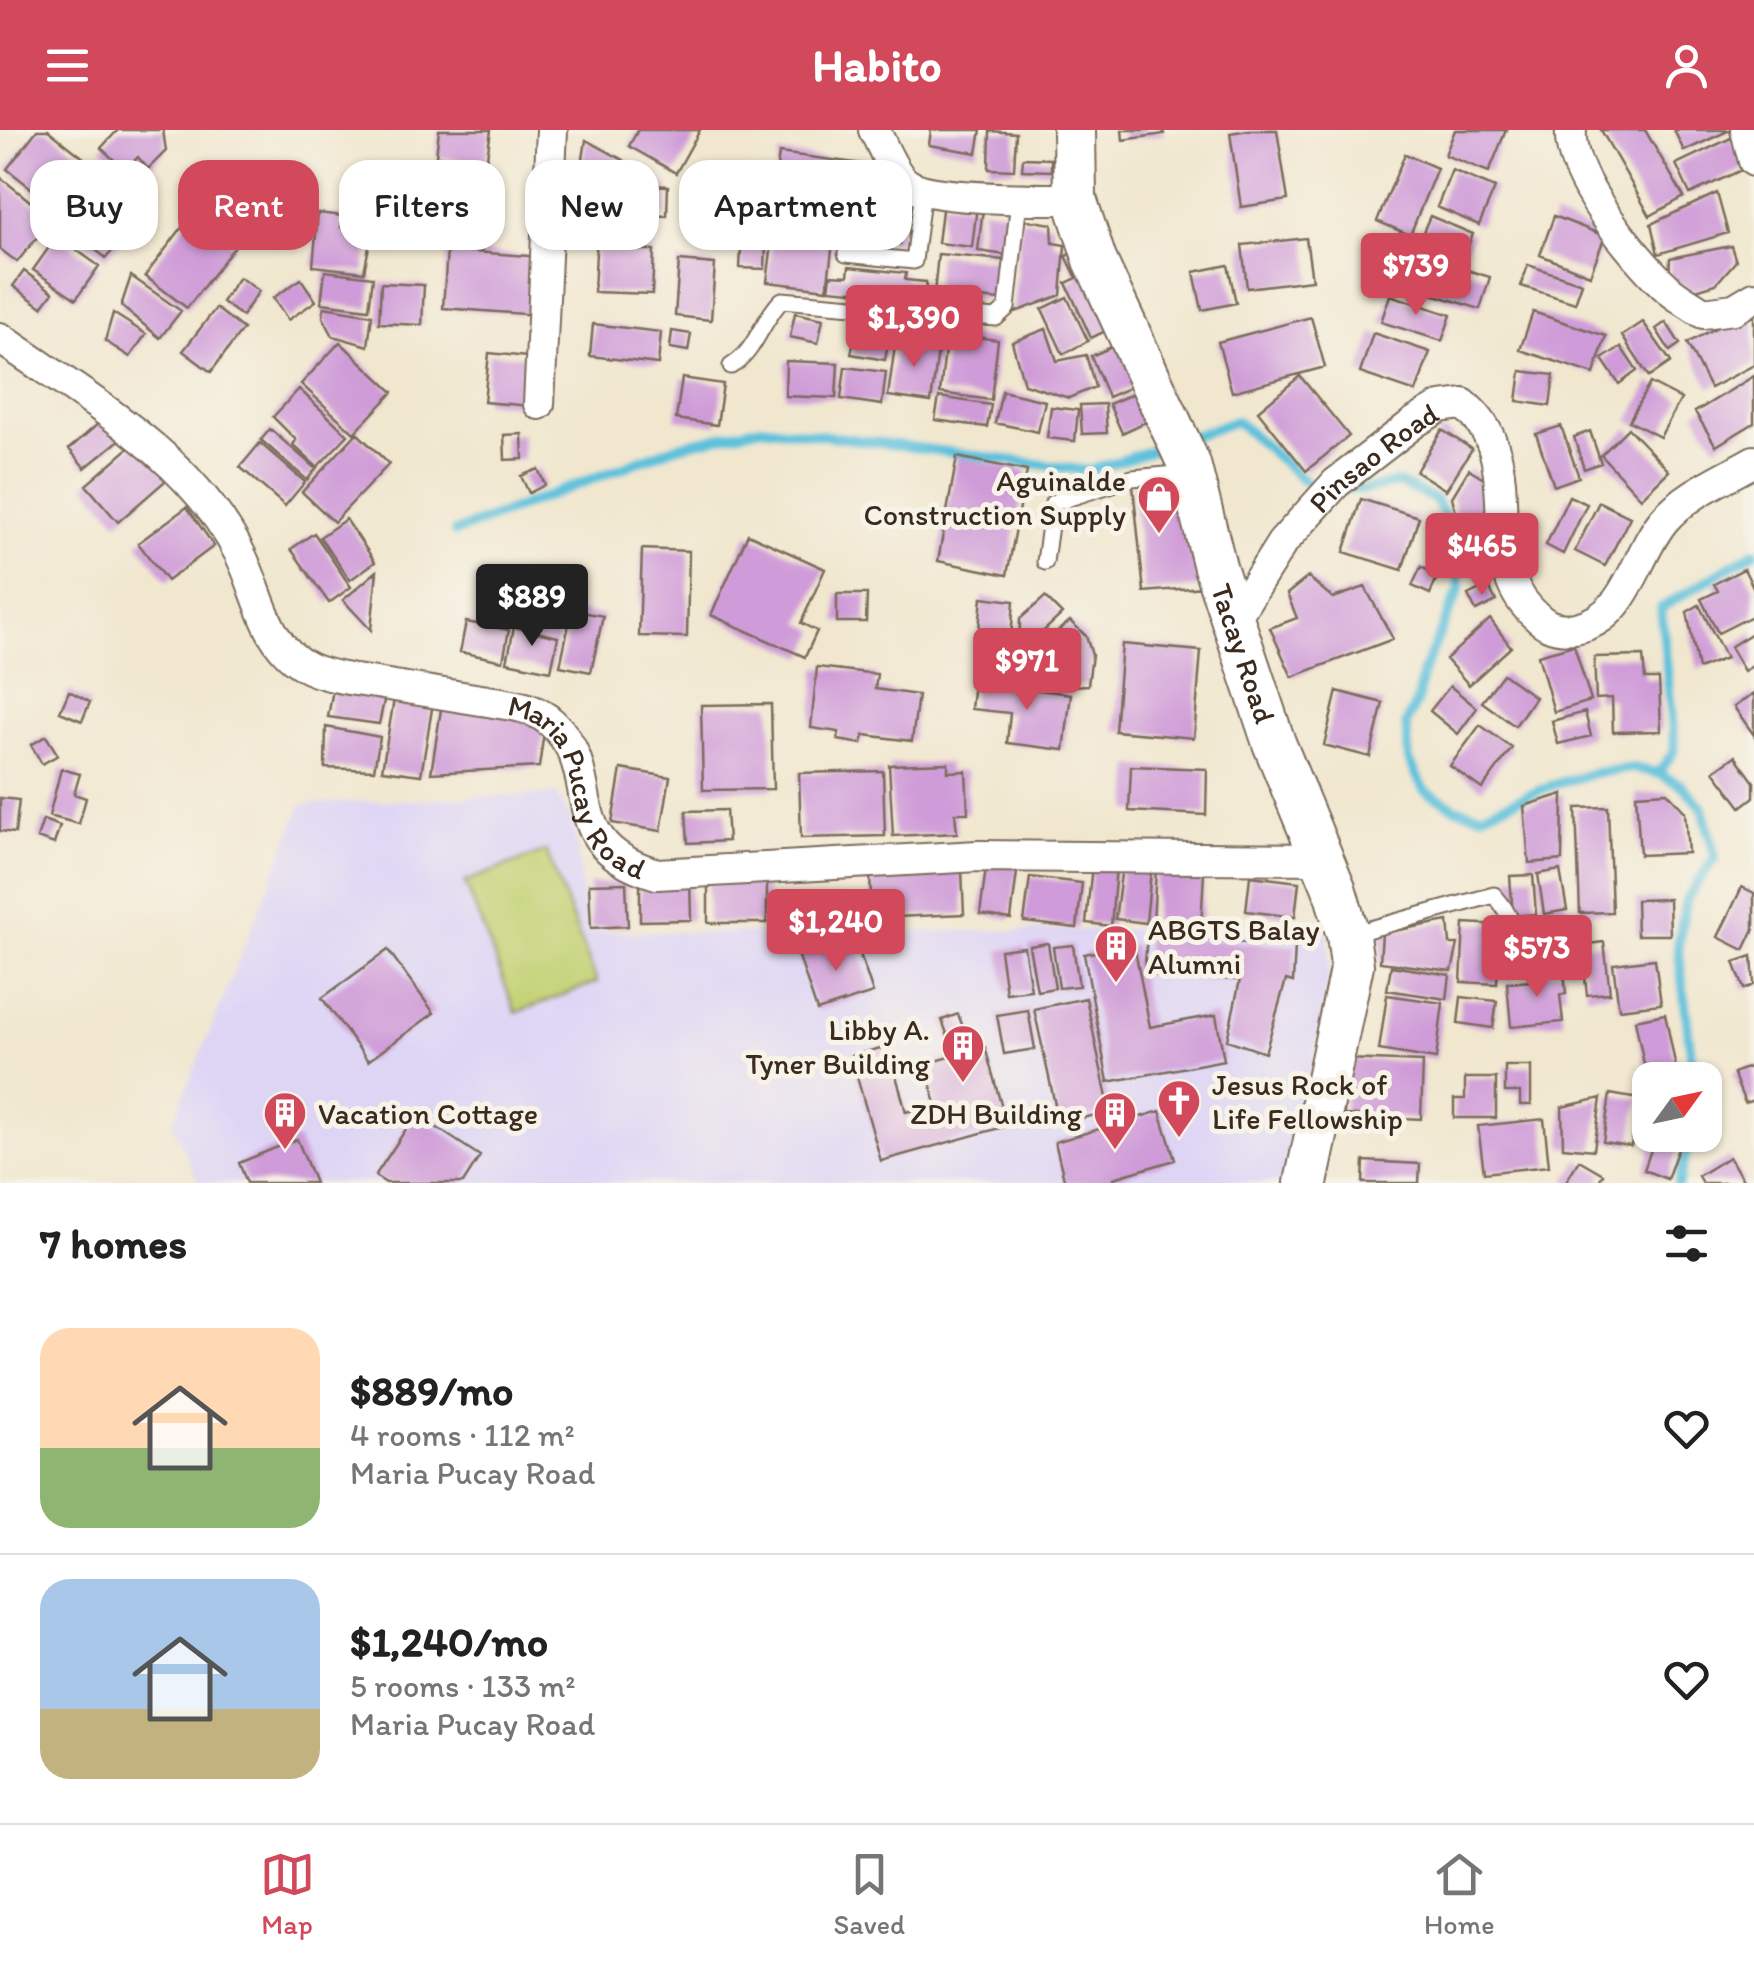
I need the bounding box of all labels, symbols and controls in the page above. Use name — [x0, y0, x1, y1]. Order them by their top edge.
icon: menu — [40, 38, 95, 93]
text: Habito — [812, 38, 942, 92]
icon: person — [1659, 38, 1714, 93]
chip: Buy — [30, 160, 158, 250]
chip: Rent — [178, 160, 319, 250]
chip: Filters — [339, 160, 505, 250]
chip: New — [525, 160, 659, 250]
chip: Apartment — [679, 160, 912, 250]
pin: $739 — [1357, 233, 1475, 318]
text: $739 — [1383, 246, 1449, 284]
pin: $1,390 — [833, 285, 995, 370]
text: $1,390 — [868, 298, 960, 336]
street label: Pinsao Road — [1300, 394, 1445, 520]
place label: Aguinalde Construction Supply — [863, 462, 1126, 533]
shop icon: Aguinalde Construction Supply — [1136, 474, 1182, 535]
pin: $465 — [1423, 513, 1541, 598]
text: $465 — [1447, 526, 1517, 564]
pin: $889 — [473, 564, 591, 649]
text: $889 — [498, 577, 566, 615]
street label: Tacay Road — [1203, 579, 1284, 728]
pin: $971 — [968, 628, 1086, 713]
text: $971 — [995, 641, 1059, 679]
street label: Maria Pucay Road — [504, 686, 652, 887]
pin: $1,240 — [755, 889, 917, 974]
text: $1,240 — [789, 902, 883, 940]
place label: ABGTS Balay Alumni — [1148, 911, 1320, 982]
pin: $573 — [1478, 915, 1596, 1000]
building icon: ABGTS Balay Alumni — [1093, 923, 1139, 984]
text: $573 — [1504, 928, 1570, 966]
place label: Libby A. Tyner Building — [746, 1011, 931, 1082]
building icon: Libby A. Tyner Building — [940, 1023, 986, 1084]
north arrow — [1632, 1062, 1722, 1152]
map controls — [1632, 1062, 1722, 1152]
place label: Jesus Rock of Life Fellowship — [1212, 1066, 1403, 1137]
church icon: Jesus Rock of Life Fellowship — [1156, 1078, 1202, 1139]
building icon: Vacation Cottage — [262, 1090, 308, 1151]
building icon: ZDH Building — [1092, 1090, 1138, 1151]
place label: Vacation Cottage — [318, 1095, 538, 1132]
place label: ZDH Building — [910, 1095, 1083, 1132]
icon: filters — [1659, 1216, 1714, 1271]
text: 7 homes — [40, 1218, 187, 1269]
text: $889/mo — [350, 1365, 514, 1416]
icon: home — [120, 1368, 240, 1488]
icon: heart — [1659, 1401, 1714, 1456]
text: 4 rooms · 112 m² — [350, 1416, 575, 1454]
text: Maria Pucay Road — [350, 1454, 595, 1492]
text: $1,240/mo — [350, 1616, 548, 1667]
icon: home — [120, 1619, 240, 1739]
icon: heart — [1659, 1652, 1714, 1707]
text: 5 rooms · 133 m² — [350, 1667, 575, 1705]
text: Maria Pucay Road — [350, 1705, 595, 1743]
tab: Map — [260, 1847, 315, 1941]
tab: Saved — [834, 1847, 905, 1941]
tab: Home — [1424, 1847, 1495, 1941]

